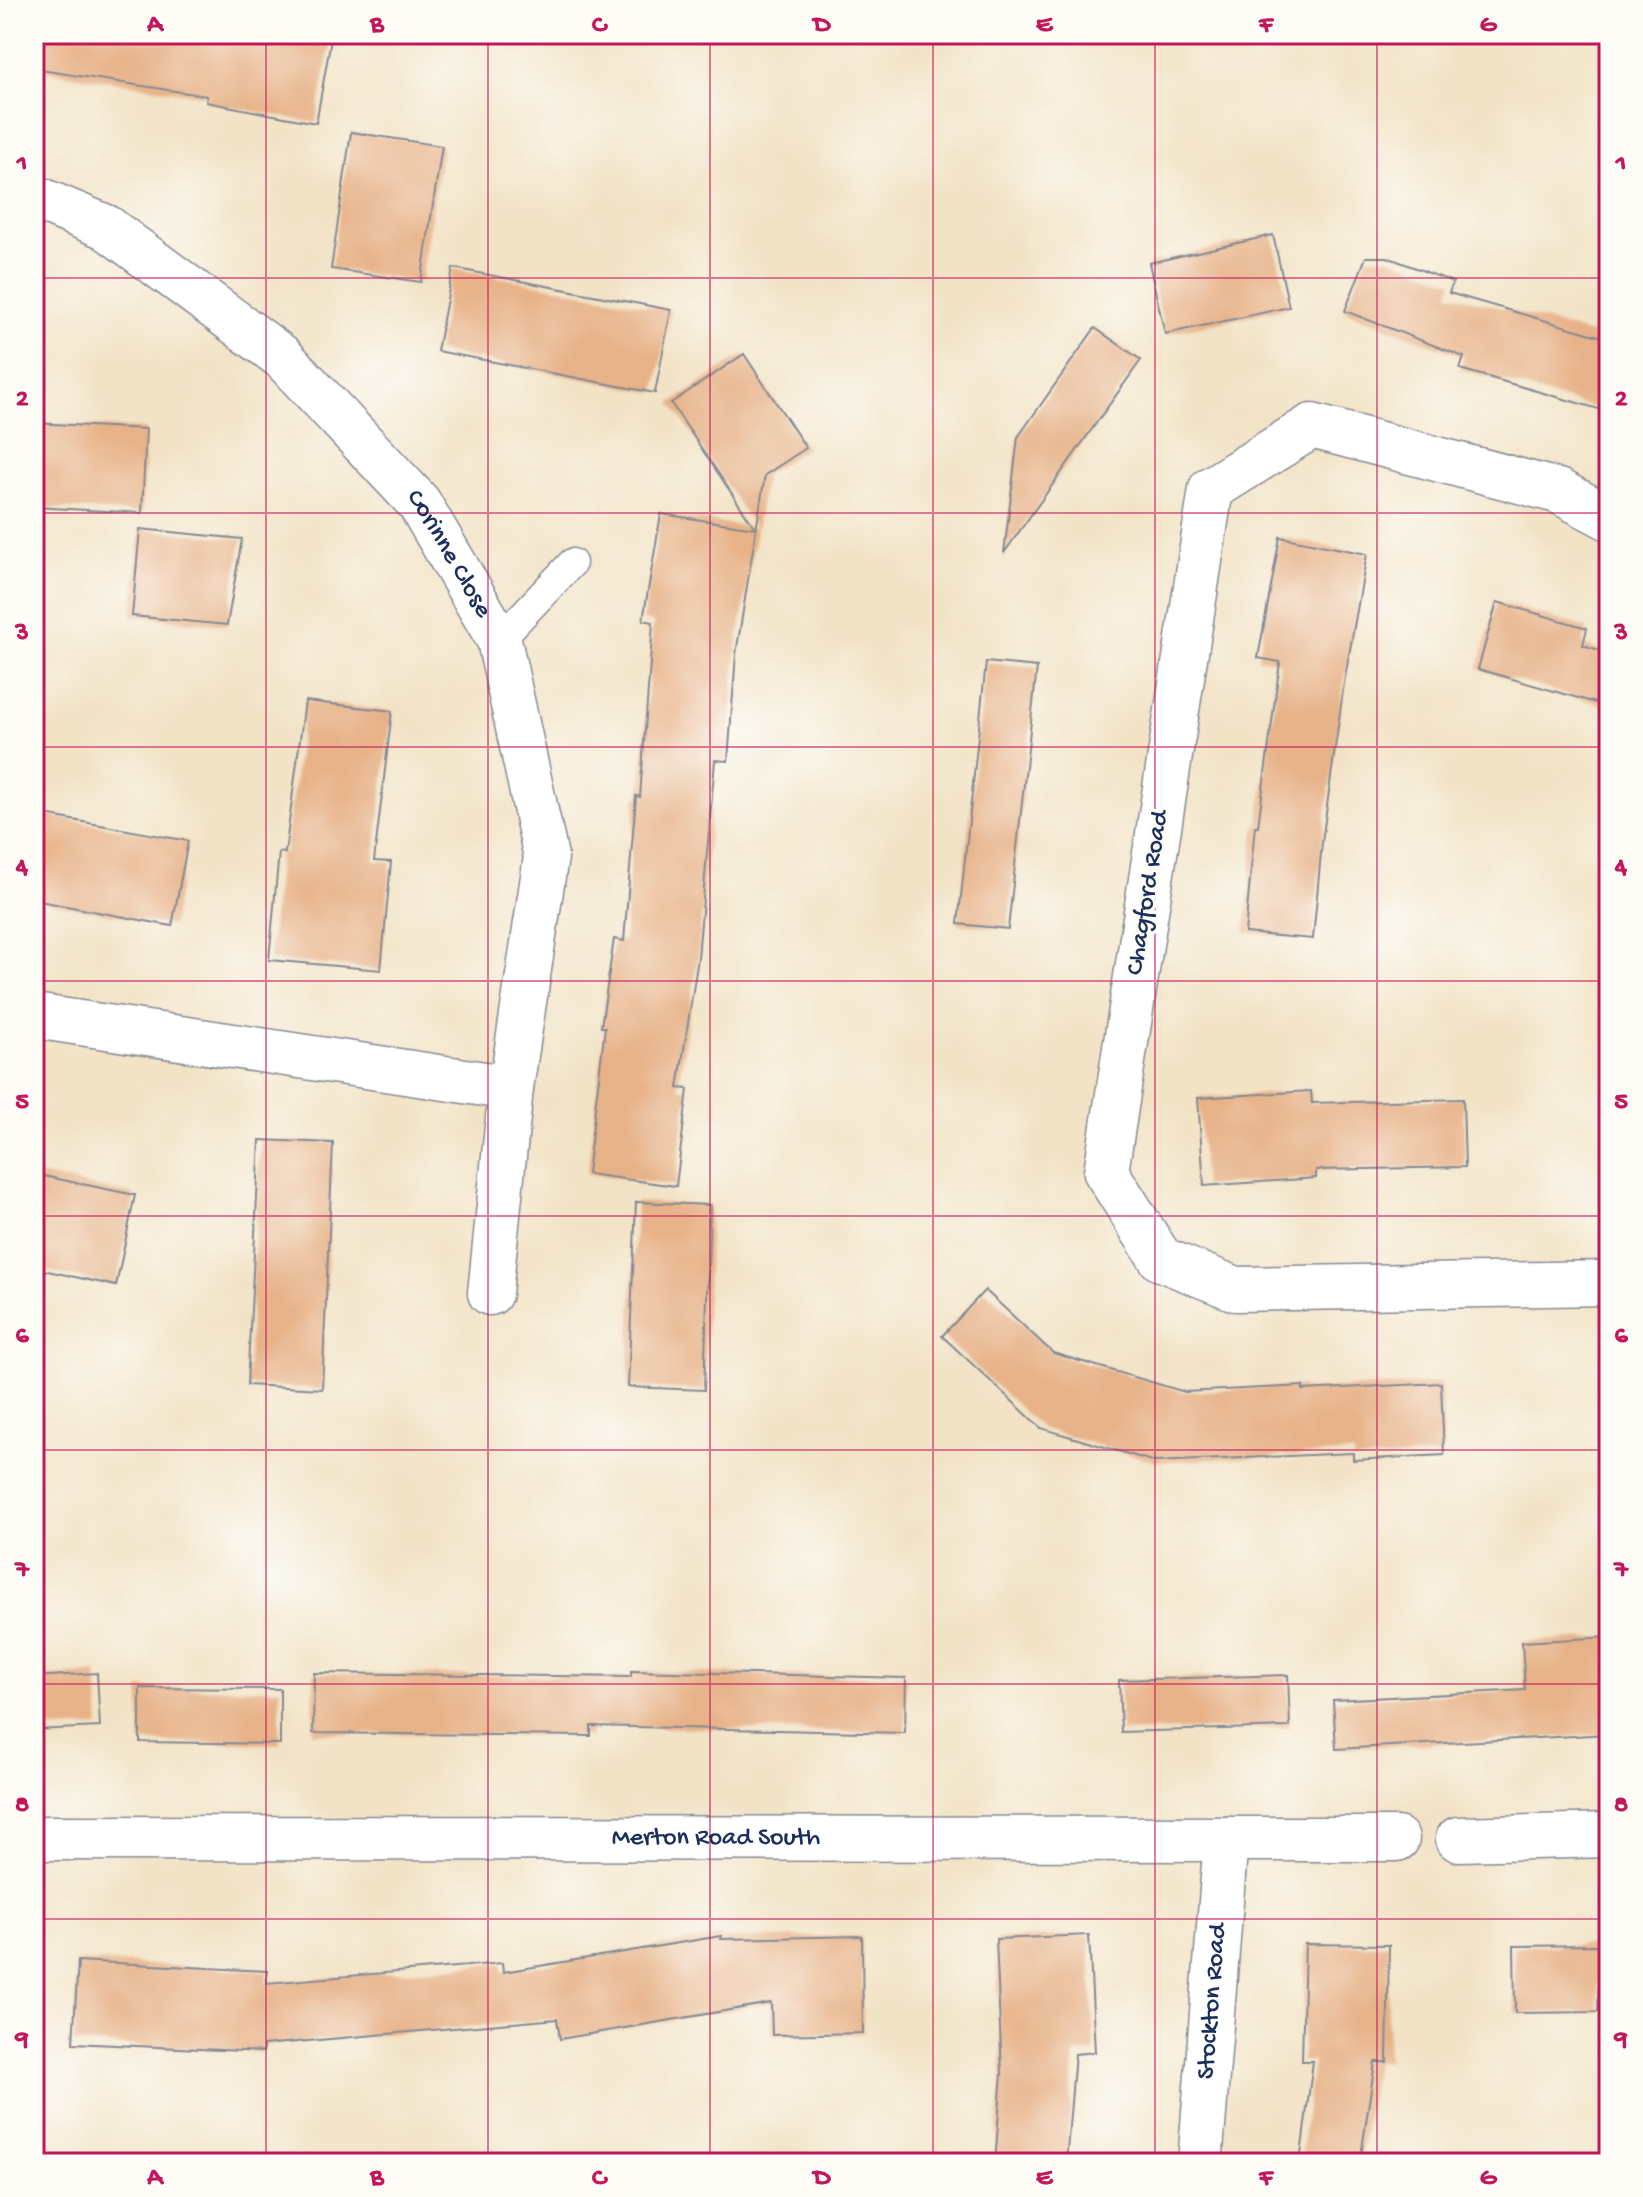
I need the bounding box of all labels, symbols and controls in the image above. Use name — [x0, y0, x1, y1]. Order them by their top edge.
text: A — [146, 11, 164, 42]
text: B — [369, 11, 385, 42]
text: C — [592, 11, 609, 42]
text: D — [812, 11, 832, 42]
text: E — [1036, 11, 1054, 42]
text: F — [1258, 11, 1274, 42]
text: G — [1480, 11, 1498, 42]
text: 1 — [16, 150, 27, 181]
text: 1 — [1615, 150, 1626, 181]
text: 2 — [16, 385, 29, 416]
text: 2 — [1615, 385, 1628, 416]
street label: Corinne Close — [399, 483, 498, 624]
text: 3 — [14, 619, 29, 650]
text: 3 — [1613, 619, 1628, 650]
street label: Chagford Road — [1121, 807, 1178, 977]
text: 4 — [15, 853, 29, 884]
text: 4 — [1614, 853, 1628, 884]
text: 5 — [15, 1088, 29, 1119]
text: 5 — [1614, 1088, 1628, 1119]
text: 6 — [15, 1322, 29, 1353]
text: 6 — [1614, 1322, 1628, 1353]
text: 7 — [13, 1556, 30, 1587]
text: 7 — [1612, 1556, 1629, 1587]
text: 8 — [15, 1791, 29, 1822]
text: 8 — [1614, 1791, 1628, 1822]
street label: Merton Road South — [612, 1823, 820, 1854]
street label: Stockton Road — [1191, 1921, 1235, 2081]
text: 9 — [13, 2025, 29, 2056]
text: 9 — [1612, 2025, 1628, 2056]
text: A — [146, 2164, 164, 2195]
text: B — [369, 2164, 385, 2195]
text: C — [592, 2164, 609, 2195]
text: D — [812, 2164, 832, 2195]
text: E — [1036, 2164, 1054, 2195]
text: F — [1258, 2164, 1274, 2195]
text: G — [1480, 2164, 1498, 2195]

